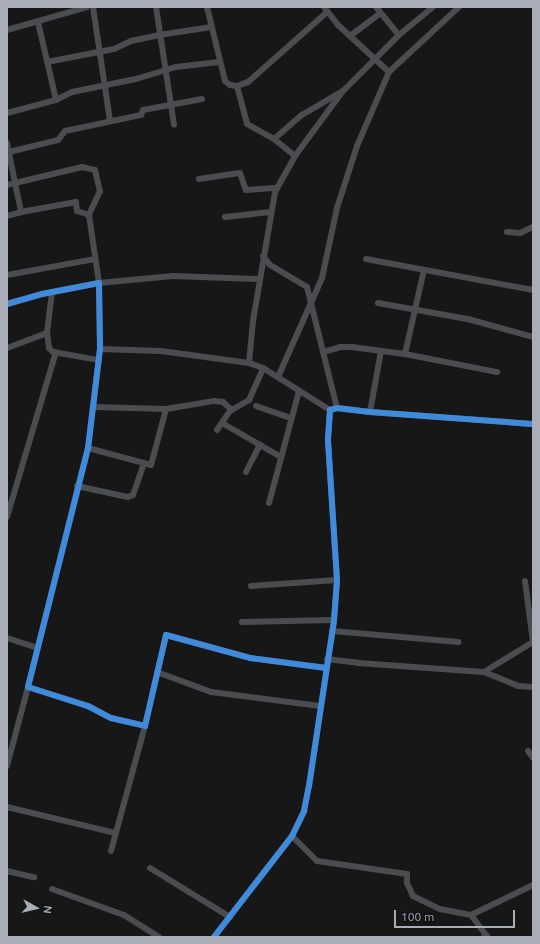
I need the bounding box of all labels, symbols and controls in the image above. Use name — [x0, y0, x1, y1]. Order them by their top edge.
north arrow — [16, 888, 56, 928]
scale bar — [396, 902, 517, 928]
text: N — [41, 905, 54, 915]
text: 100 m — [401, 910, 434, 923]

